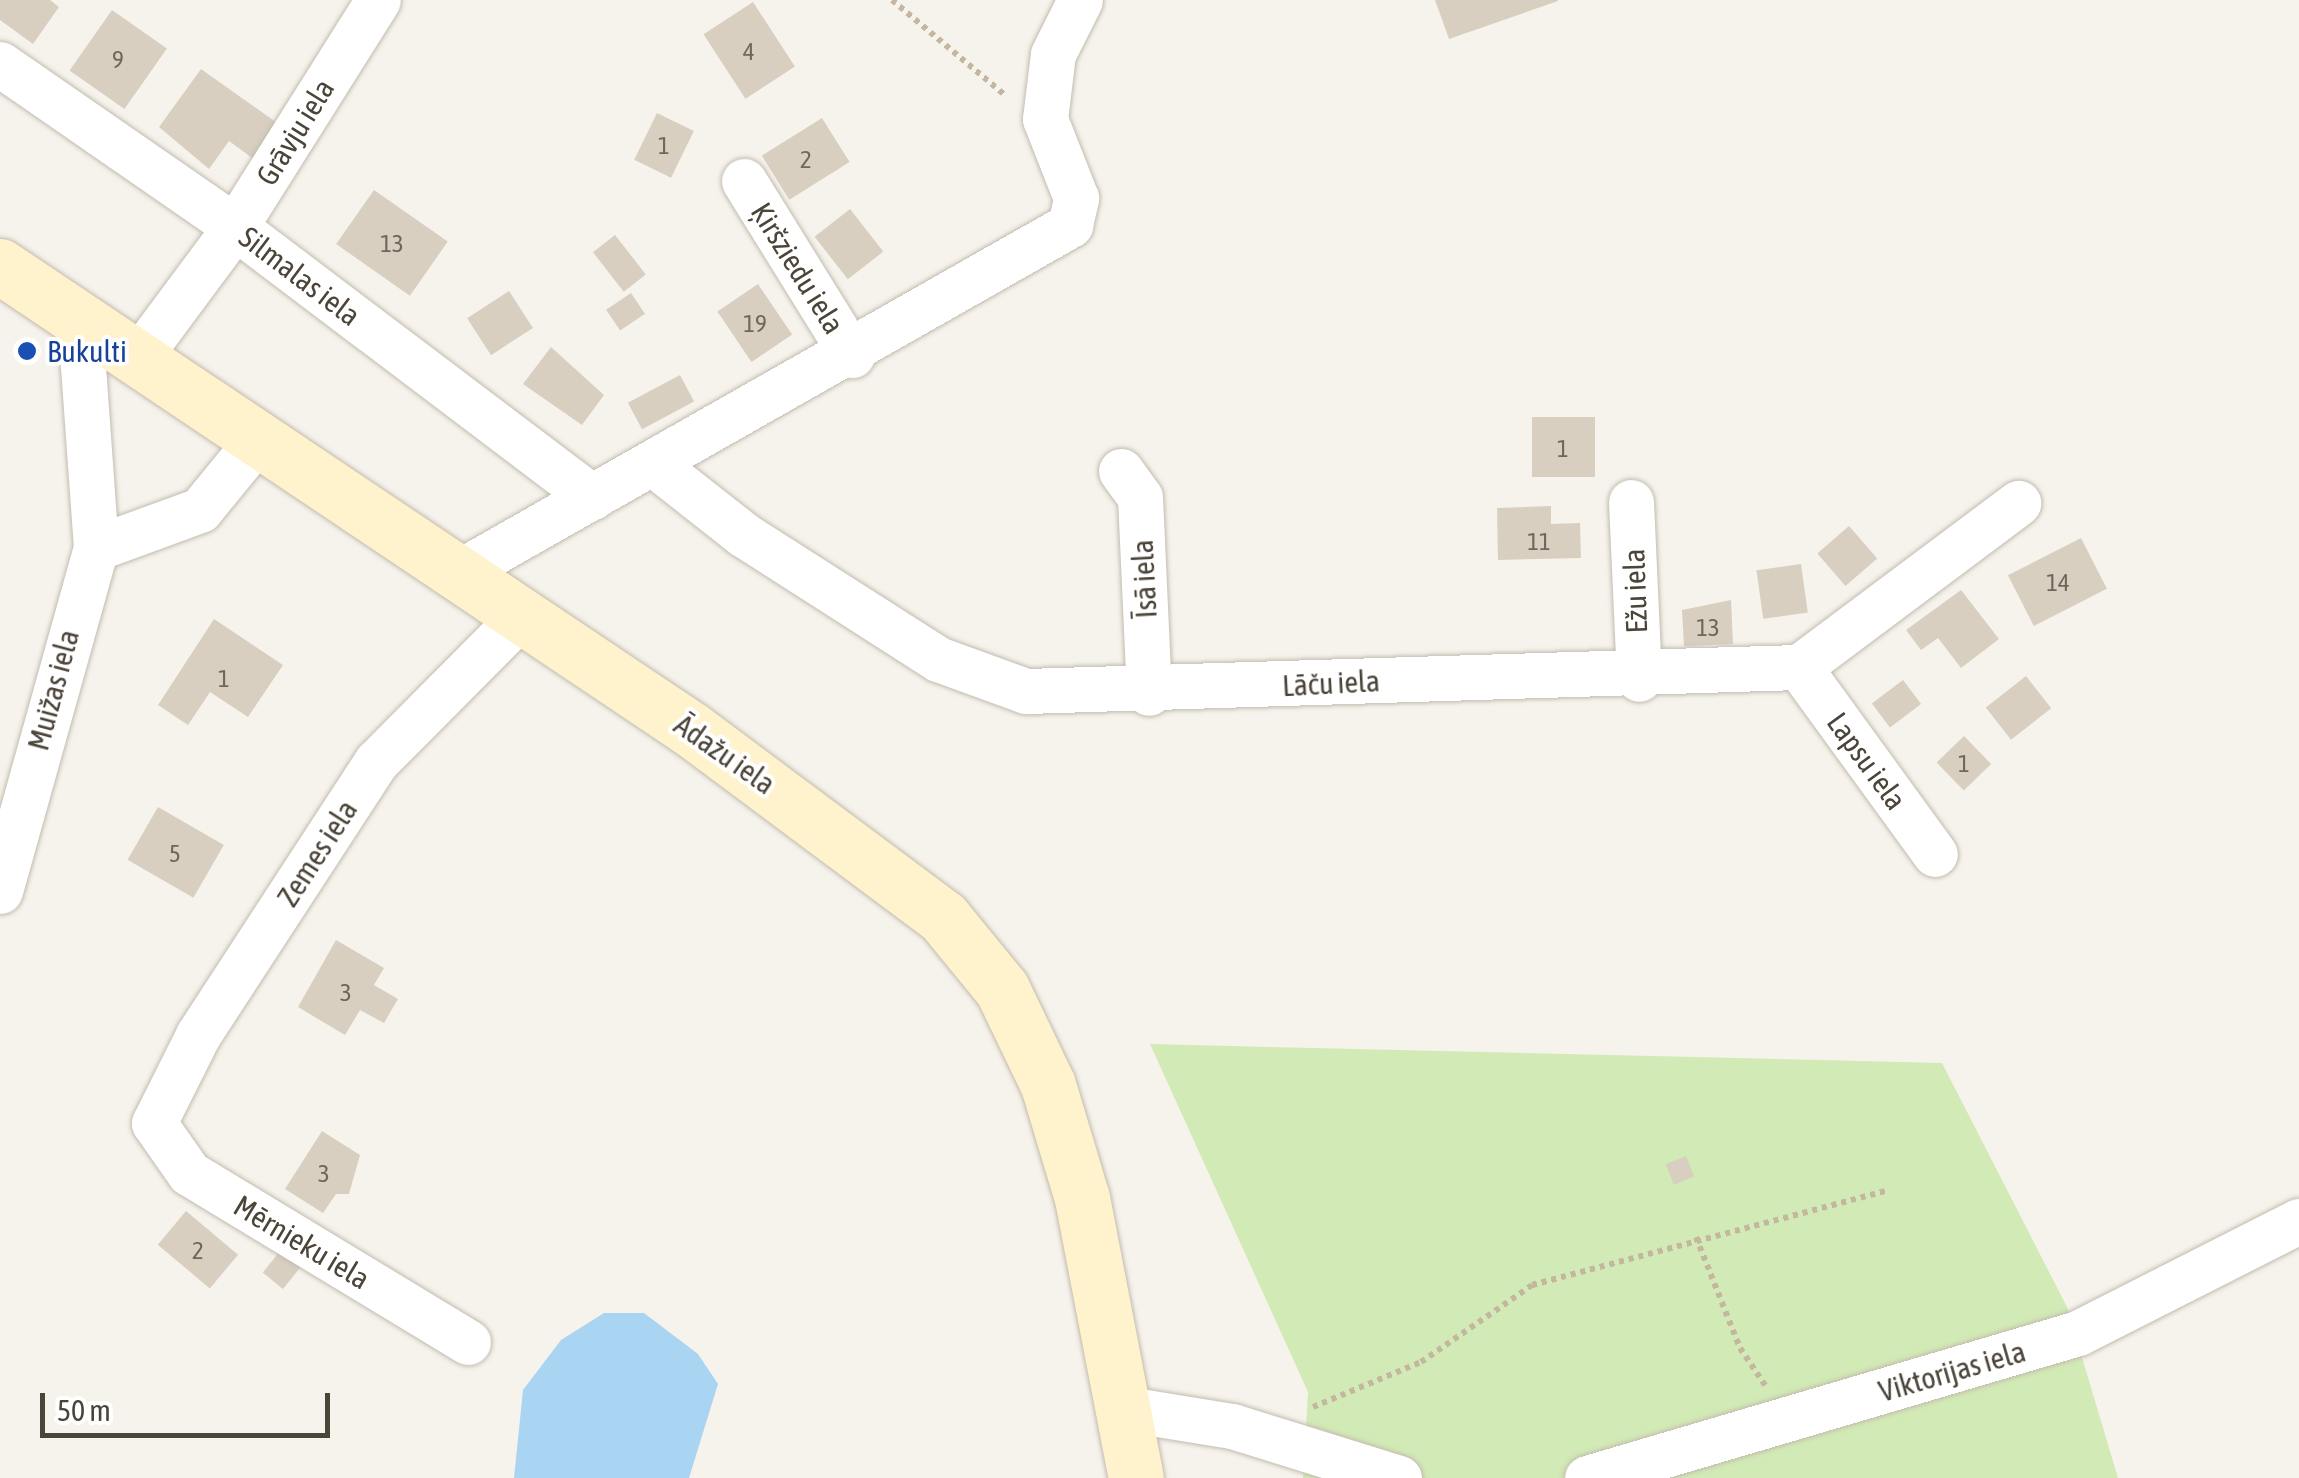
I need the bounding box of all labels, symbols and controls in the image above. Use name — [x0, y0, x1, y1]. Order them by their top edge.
house number: 4 — [743, 36, 755, 66]
house number: 9 — [112, 44, 124, 74]
street label: Grāvju iela — [248, 72, 342, 192]
house number: 1 — [658, 130, 670, 160]
house number: 2 — [800, 144, 812, 174]
street label: Ķiršziedu iela — [744, 196, 852, 340]
street label: Silmalas iela — [232, 219, 368, 333]
house number: 13 — [380, 228, 404, 258]
house number: 19 — [743, 308, 767, 338]
place label: Bukulti — [47, 333, 127, 369]
marker: Bukulti — [16, 340, 38, 362]
house number: 1 — [1557, 433, 1569, 463]
house number: 11 — [1527, 526, 1551, 556]
street label: Īsā iela — [1124, 539, 1164, 619]
street label: Ežu iela — [1616, 548, 1654, 634]
house number: 14 — [2046, 567, 2070, 597]
house number: 13 — [1696, 612, 1720, 642]
street label: Muižas iela — [20, 626, 86, 754]
street label: Lāču iela — [1281, 662, 1381, 704]
house number: 1 — [218, 663, 230, 693]
street label: Lapsu iela — [1820, 705, 1914, 817]
street label: Ādažu iela — [668, 706, 782, 802]
house number: 1 — [1958, 748, 1970, 778]
street label: Zemes iela — [269, 793, 365, 913]
house number: 5 — [169, 838, 181, 868]
house number: 3 — [340, 977, 352, 1007]
house number: 3 — [318, 1158, 330, 1188]
street label: Mērnieku iela — [228, 1187, 376, 1297]
house number: 2 — [192, 1235, 204, 1265]
street label: Viktorijas iela — [1874, 1333, 2030, 1409]
scale bar — [45, 1373, 335, 1435]
text: 50 m — [57, 1393, 111, 1427]

